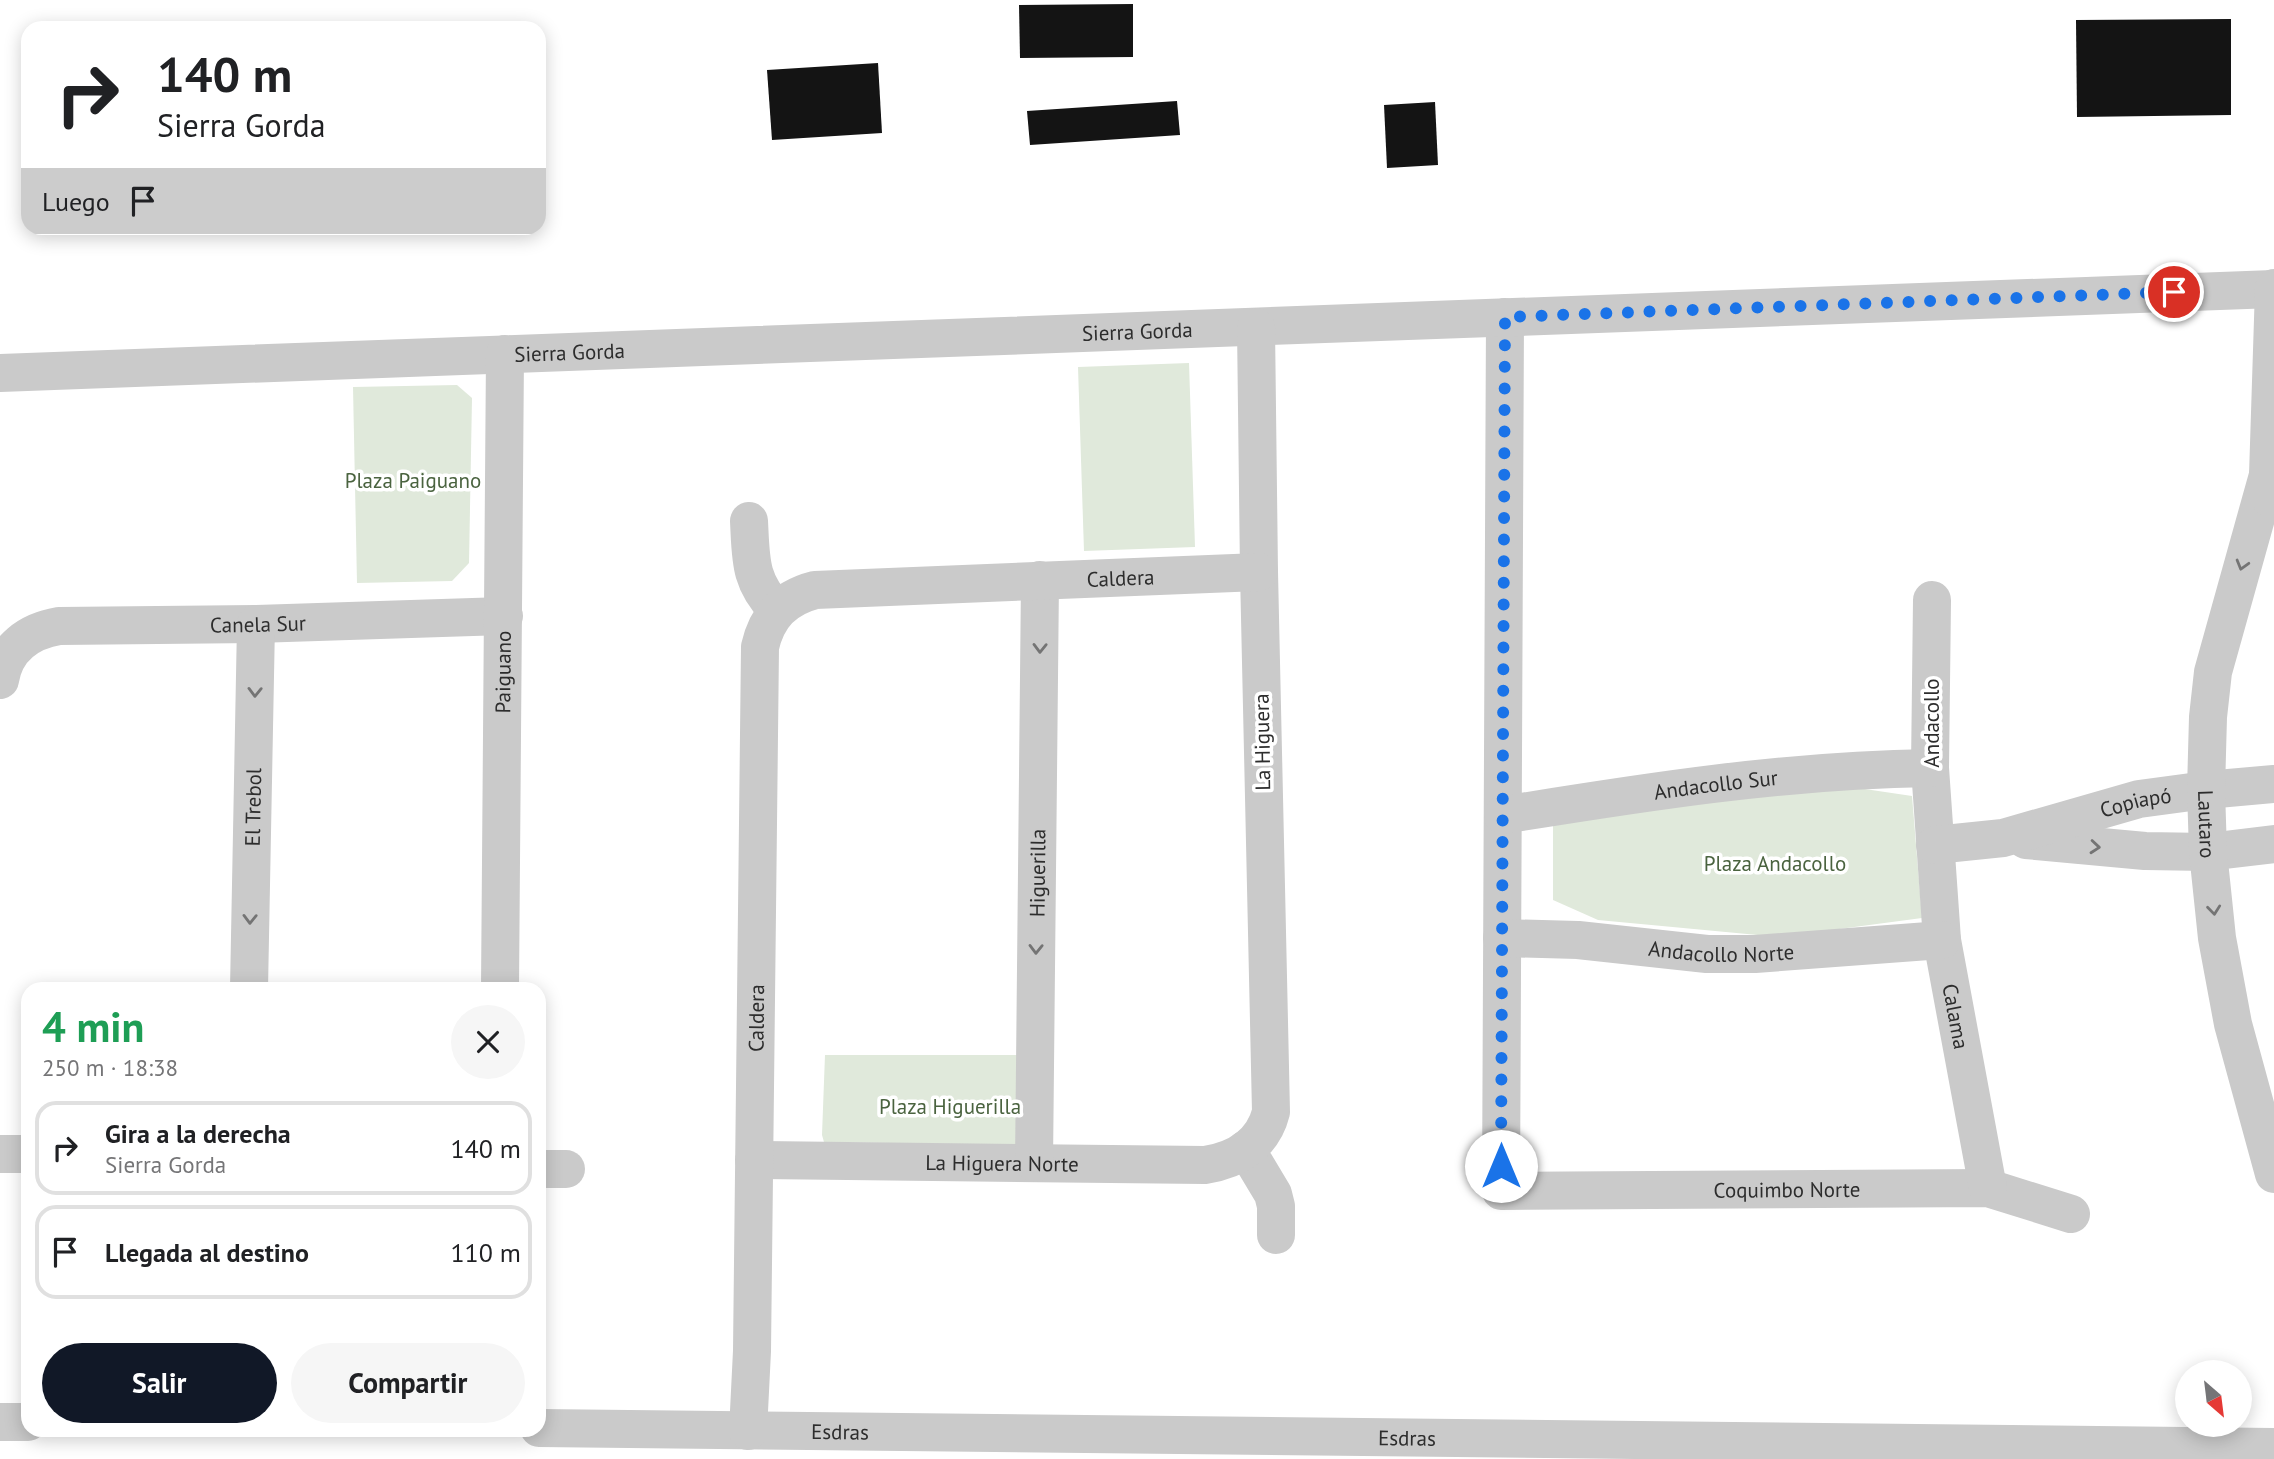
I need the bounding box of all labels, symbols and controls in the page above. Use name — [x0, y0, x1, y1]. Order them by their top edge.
text: 140 m — [157, 42, 292, 106]
icon: right — [42, 49, 133, 140]
text: Sierra Gorda — [157, 104, 326, 146]
icon: arrive — [124, 182, 162, 220]
text: Luego — [42, 185, 110, 218]
pin — [2144, 262, 2204, 322]
icon: arrive — [2155, 273, 2193, 311]
street label: Sierra Gorda — [1081, 315, 1193, 347]
street label: Sierra Gorda — [514, 336, 625, 367]
park label: Plaza Paiguano — [345, 467, 481, 494]
one-way arrow — [2236, 558, 2250, 570]
street label: Caldera — [1086, 563, 1155, 592]
street label: Canela Sur — [210, 609, 306, 638]
street label: Paiguano — [489, 630, 516, 714]
one-way arrow — [1032, 643, 1047, 654]
street label: Andacollo — [1918, 678, 1945, 768]
one-way arrow — [247, 687, 262, 698]
street label: La Higuera — [1248, 693, 1276, 791]
street label: Andacollo Sur — [1652, 763, 1779, 805]
street label: El Trebol — [238, 768, 267, 846]
street label: Copiapó — [2097, 781, 2173, 823]
street label: Lautaro — [2193, 790, 2222, 860]
street label: Higuerilla — [1023, 829, 1051, 917]
one-way arrow — [2089, 839, 2101, 854]
park label: Plaza Andacollo — [1704, 850, 1846, 877]
one-way arrow — [2207, 904, 2222, 916]
one-way arrow — [242, 915, 258, 925]
street label: Andacollo Norte — [1647, 934, 1795, 968]
one-way arrow — [1028, 944, 1044, 955]
street label: Calama — [1937, 981, 1975, 1051]
street label: Caldera — [742, 984, 770, 1052]
text: 4 min — [42, 999, 144, 1054]
button: close — [451, 1005, 525, 1079]
text: 250 m · 18:38 — [42, 1053, 178, 1082]
park label: Plaza Higuerilla — [879, 1093, 1021, 1120]
text: Gira a la derecha — [105, 1117, 291, 1150]
icon: right — [46, 1129, 84, 1167]
position arrow — [1464, 1129, 1538, 1203]
text: 140 m — [450, 1132, 521, 1165]
street label: La Higuera Norte — [925, 1148, 1079, 1177]
text: Sierra Gorda — [105, 1150, 226, 1179]
street label: Coquimbo Norte — [1713, 1175, 1860, 1203]
icon: arrive — [46, 1233, 84, 1271]
text: Llegada al destino — [105, 1236, 309, 1269]
text: 110 m — [450, 1236, 521, 1269]
button: Salir — [42, 1343, 277, 1423]
button: Compartir — [291, 1343, 525, 1423]
north arrow — [2175, 1360, 2252, 1437]
map controls — [2175, 1360, 2252, 1437]
street label: Esdras — [811, 1417, 869, 1445]
street label: Esdras — [1378, 1424, 1436, 1451]

